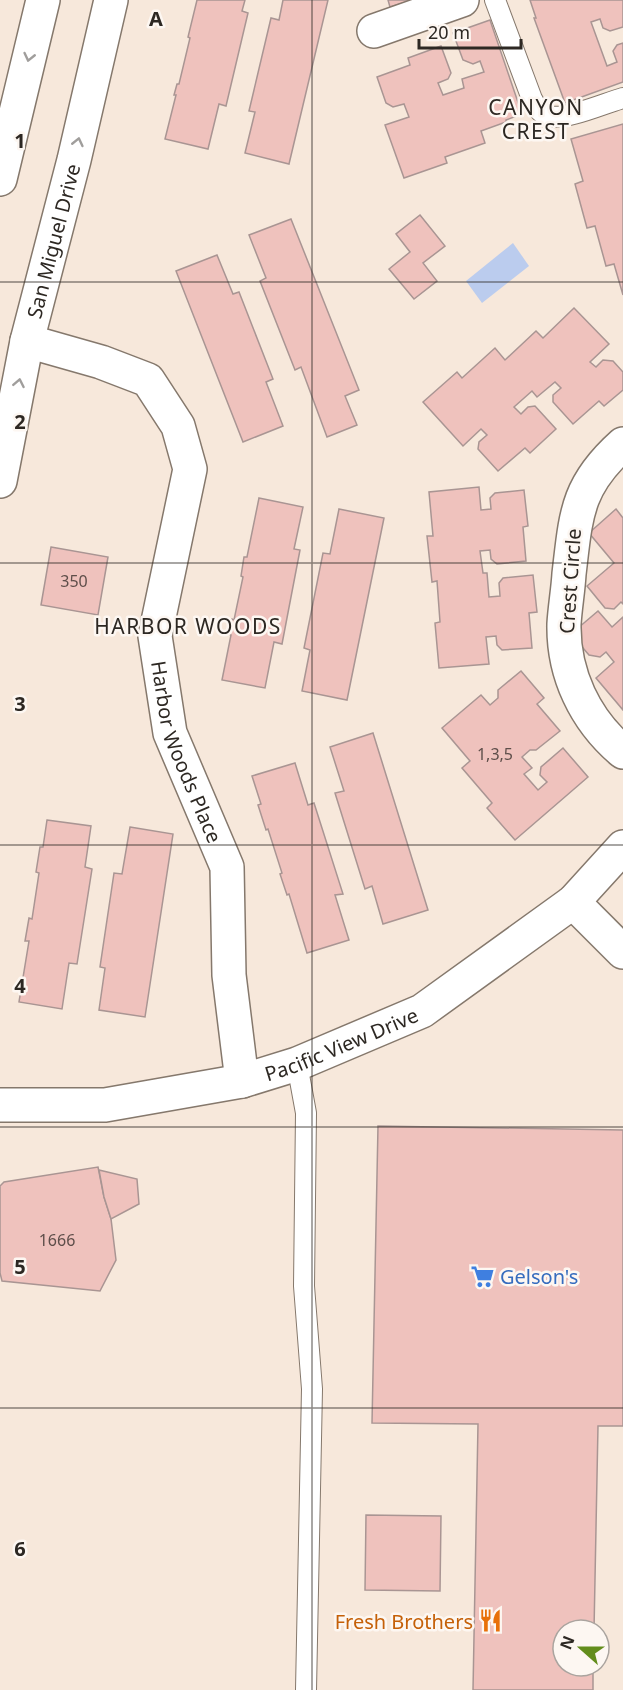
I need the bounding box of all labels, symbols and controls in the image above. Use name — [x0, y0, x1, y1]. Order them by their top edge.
text: A — [149, 5, 163, 32]
scale bar — [419, 12, 521, 50]
text: 20 m — [428, 20, 470, 44]
one-way arrow — [24, 52, 37, 62]
district label: CANYON CREST — [488, 93, 584, 145]
text: 1 — [14, 127, 26, 154]
one-way arrow — [71, 137, 84, 147]
street label: San Miguel Drive — [20, 161, 86, 321]
one-way arrow — [12, 378, 25, 388]
text: 2 — [14, 408, 26, 435]
street label: Crest Circle — [553, 527, 587, 635]
house number: 350 — [60, 570, 88, 592]
district label: HARBOR WOODS — [94, 612, 282, 640]
street label: Harbor Woods Place — [145, 659, 229, 847]
text: 3 — [14, 690, 26, 717]
house number: 1,3,5 — [477, 743, 513, 765]
text: 4 — [14, 972, 26, 999]
street label: Pacific View Drive — [261, 1001, 422, 1087]
house number: 1666 — [39, 1229, 75, 1251]
text: 5 — [14, 1253, 26, 1280]
supermarket icon: Gelson's — [469, 1263, 495, 1289]
place label: Gelson's — [500, 1263, 578, 1290]
text: 6 — [14, 1535, 26, 1562]
place label: Fresh Brothers — [335, 1608, 473, 1635]
restaurant icon: Fresh Brothers — [478, 1608, 504, 1634]
north arrow — [551, 1618, 611, 1678]
text: N — [554, 1633, 580, 1653]

